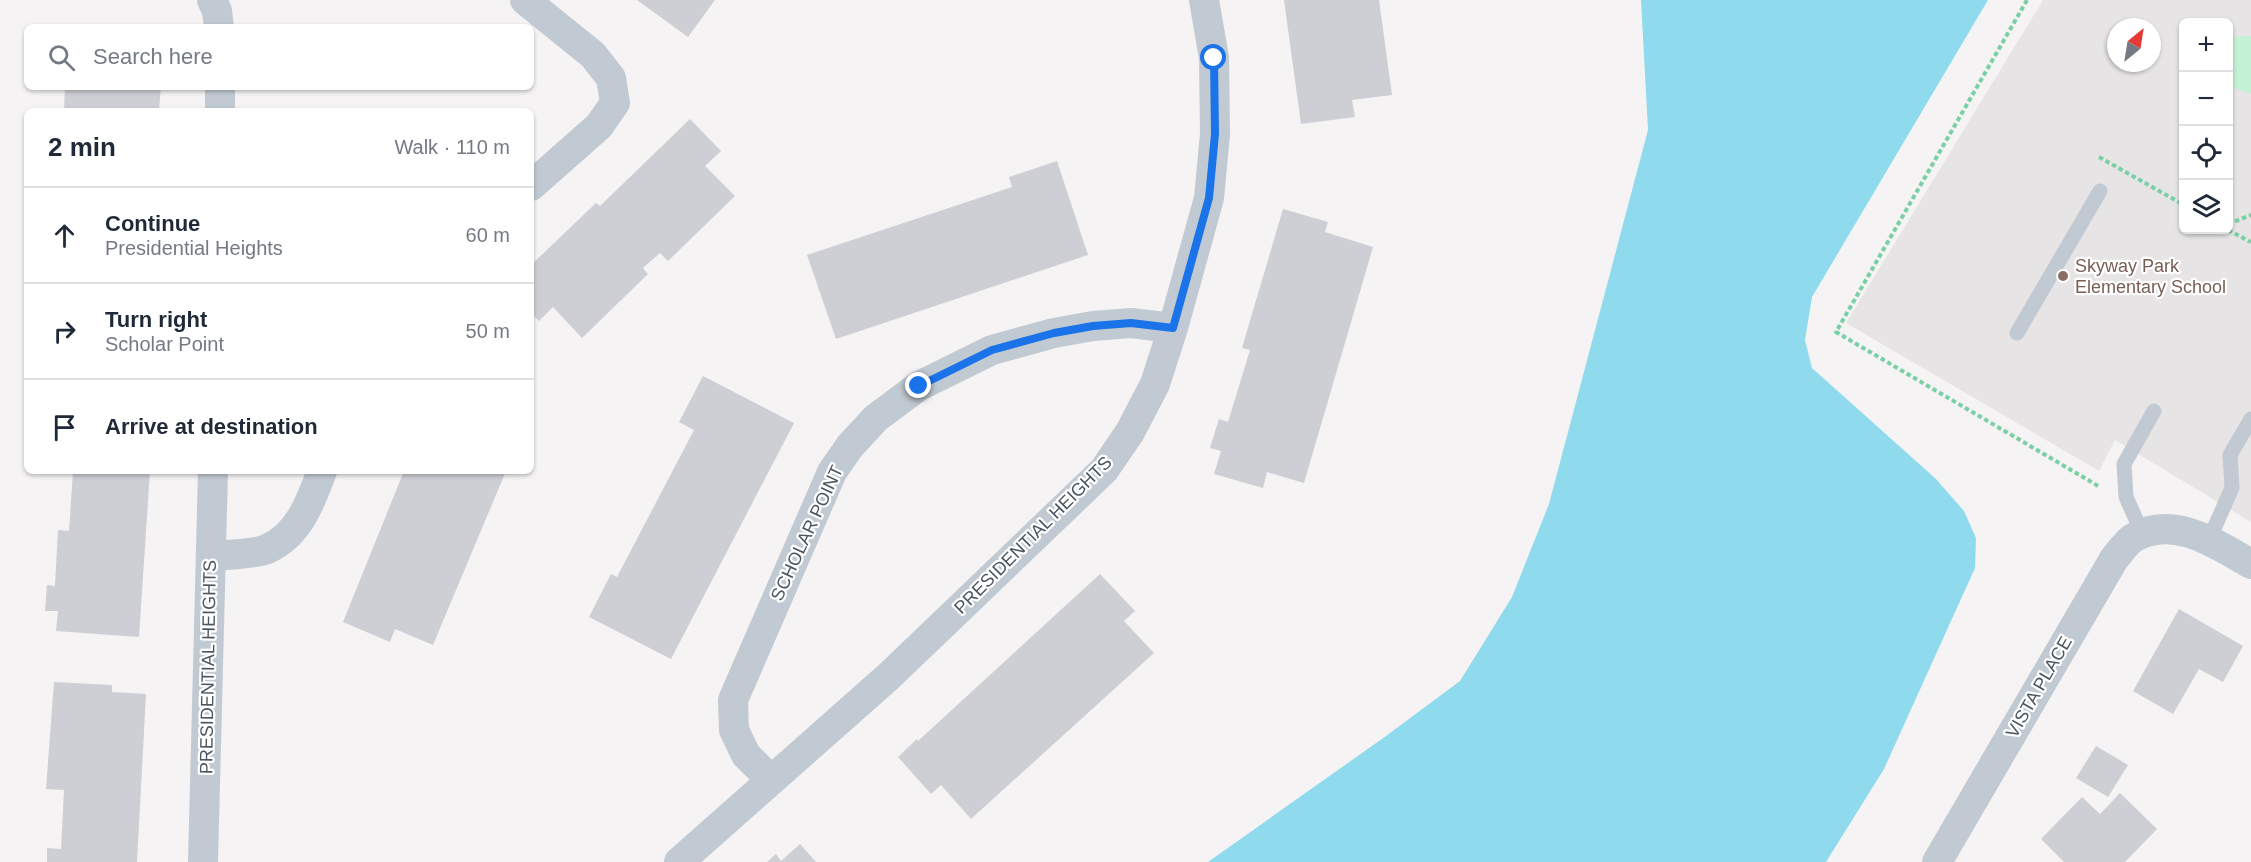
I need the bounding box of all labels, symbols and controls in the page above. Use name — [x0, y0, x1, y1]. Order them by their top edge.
north arrow — [2107, 18, 2161, 72]
map controls — [2179, 18, 2233, 234]
button: + — [2179, 18, 2233, 72]
search box — [24, 24, 534, 90]
icon: search — [45, 41, 78, 74]
text: Search here — [93, 44, 213, 69]
route start — [1200, 44, 1226, 70]
button: − — [2179, 72, 2233, 126]
button: locate — [2179, 126, 2233, 180]
text: 2 min — [48, 132, 116, 162]
text: Walk · 110 m — [394, 136, 510, 158]
button: layers — [2179, 180, 2233, 234]
text: Continue — [105, 211, 200, 236]
icon: ahead — [48, 219, 81, 252]
text: 60 m — [466, 224, 510, 246]
text: Presidential Heights — [105, 237, 283, 259]
place label: Skyway Park Elementary School — [2075, 256, 2226, 297]
marker: Skyway Park Elementary School — [2056, 269, 2070, 283]
text: Turn right — [105, 307, 207, 332]
icon: right — [48, 315, 81, 348]
text: 50 m — [466, 320, 510, 342]
text: Scholar Point — [105, 333, 224, 355]
route end — [905, 372, 931, 398]
icon: arrive — [48, 411, 81, 444]
text: Arrive at destination — [105, 414, 318, 439]
street label: PRESIDENTIAL HEIGHTS — [950, 452, 1116, 618]
street label: SCHOLAR POINT — [767, 462, 847, 604]
street label: PRESIDENTIAL HEIGHTS — [196, 560, 220, 774]
street label: VISTA PLACE — [2002, 633, 2076, 741]

